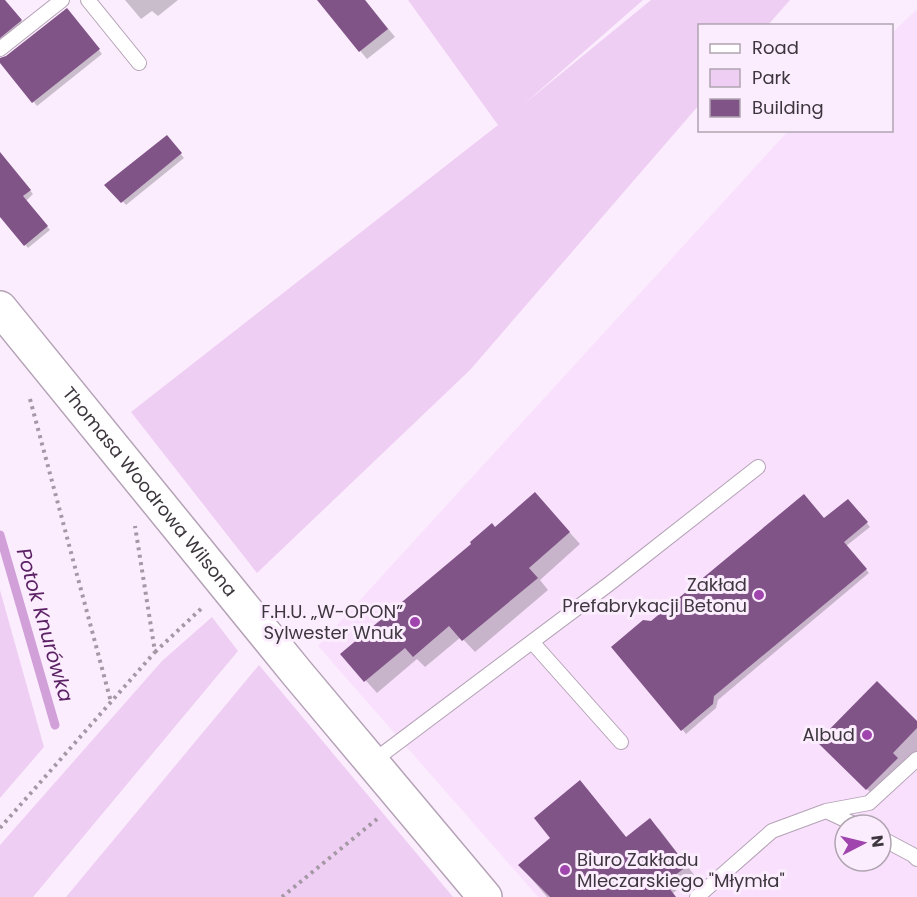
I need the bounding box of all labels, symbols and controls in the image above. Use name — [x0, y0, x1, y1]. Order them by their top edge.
legend — [698, 24, 893, 132]
text: Road — [752, 35, 799, 60]
text: Park — [752, 65, 791, 90]
text: Building — [752, 95, 824, 120]
street label: Thomasa Woodrowa Wilsona — [57, 381, 243, 602]
water label: Potok Knurówka — [10, 545, 80, 705]
place label: Zakład Prefabrykacji Betonu — [562, 572, 747, 618]
marker: Zakład Prefabrykacji Betonu — [752, 588, 766, 602]
place label: F.H.U. „W-OPON” Sylwester Wnuk — [261, 599, 404, 645]
marker: F.H.U. „W-OPON” Sylwester Wnuk — [408, 615, 422, 629]
place label: Albud — [803, 722, 855, 747]
marker: Albud — [860, 728, 874, 742]
north arrow — [833, 813, 893, 873]
text: N — [865, 834, 890, 849]
place label: Biuro Zakładu Mleczarskiego "Młymła" — [577, 847, 785, 893]
marker: Biuro Zakładu Mleczarskiego "Młymła" — [558, 863, 572, 877]

